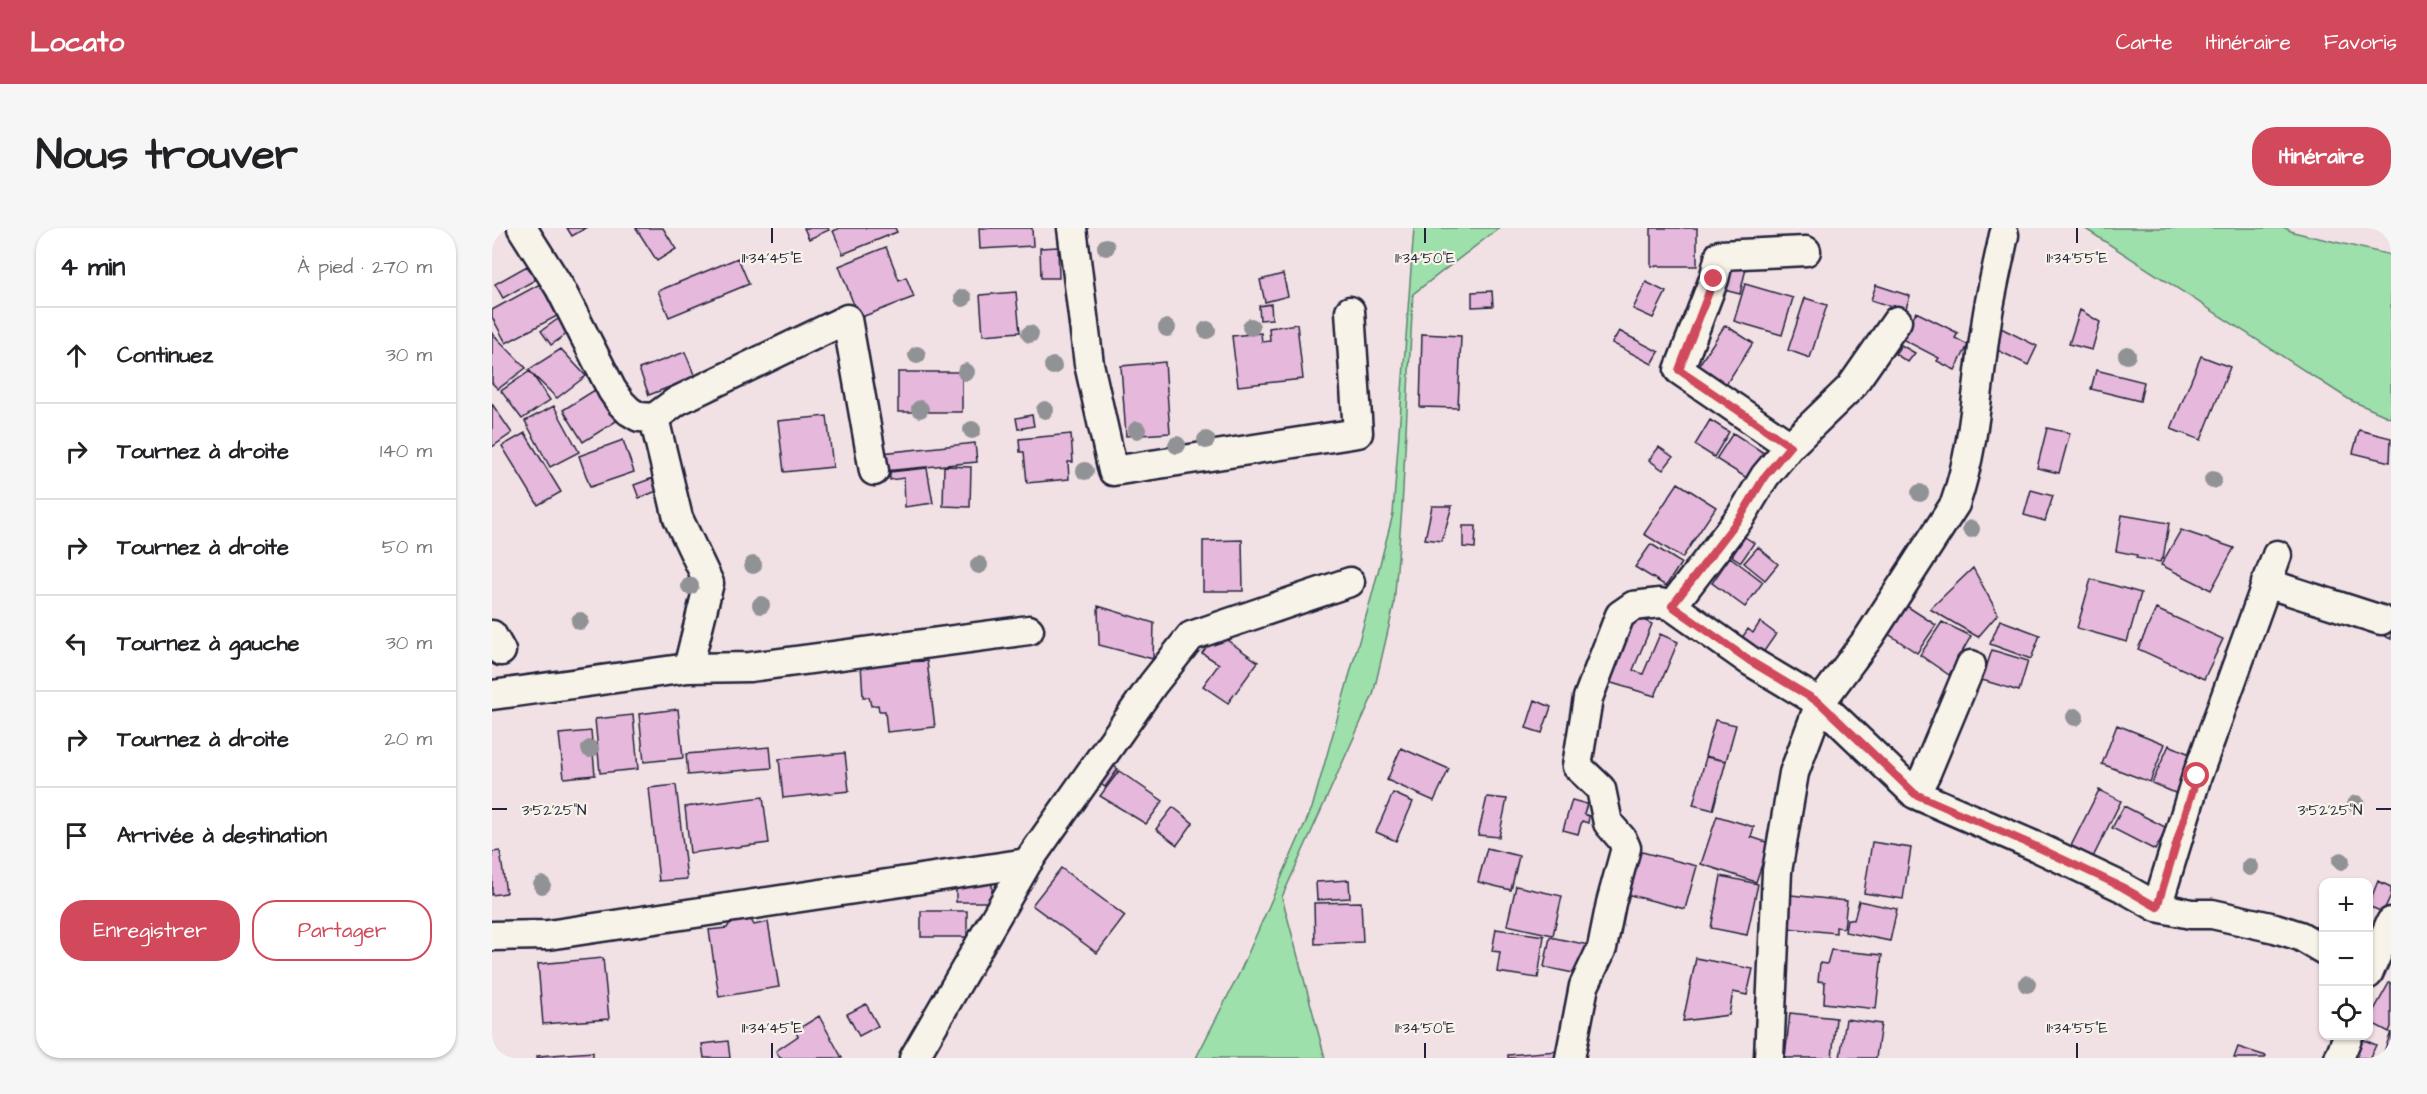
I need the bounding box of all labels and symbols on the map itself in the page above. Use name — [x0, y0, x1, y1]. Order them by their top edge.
text: 11°34'45"E — [742, 248, 802, 269]
text: 11°34'50"E — [1395, 248, 1455, 269]
text: 11°34'55"E — [2046, 248, 2108, 269]
route end — [1700, 265, 1726, 291]
route start — [2183, 762, 2209, 788]
text: 3°52'25"N — [522, 800, 586, 821]
text: 3°52'25"N — [2298, 800, 2362, 821]
text: 11°34'45"E — [742, 1018, 802, 1039]
text: 11°34'50"E — [1395, 1018, 1455, 1039]
text: 11°34'55"E — [2046, 1018, 2108, 1039]

